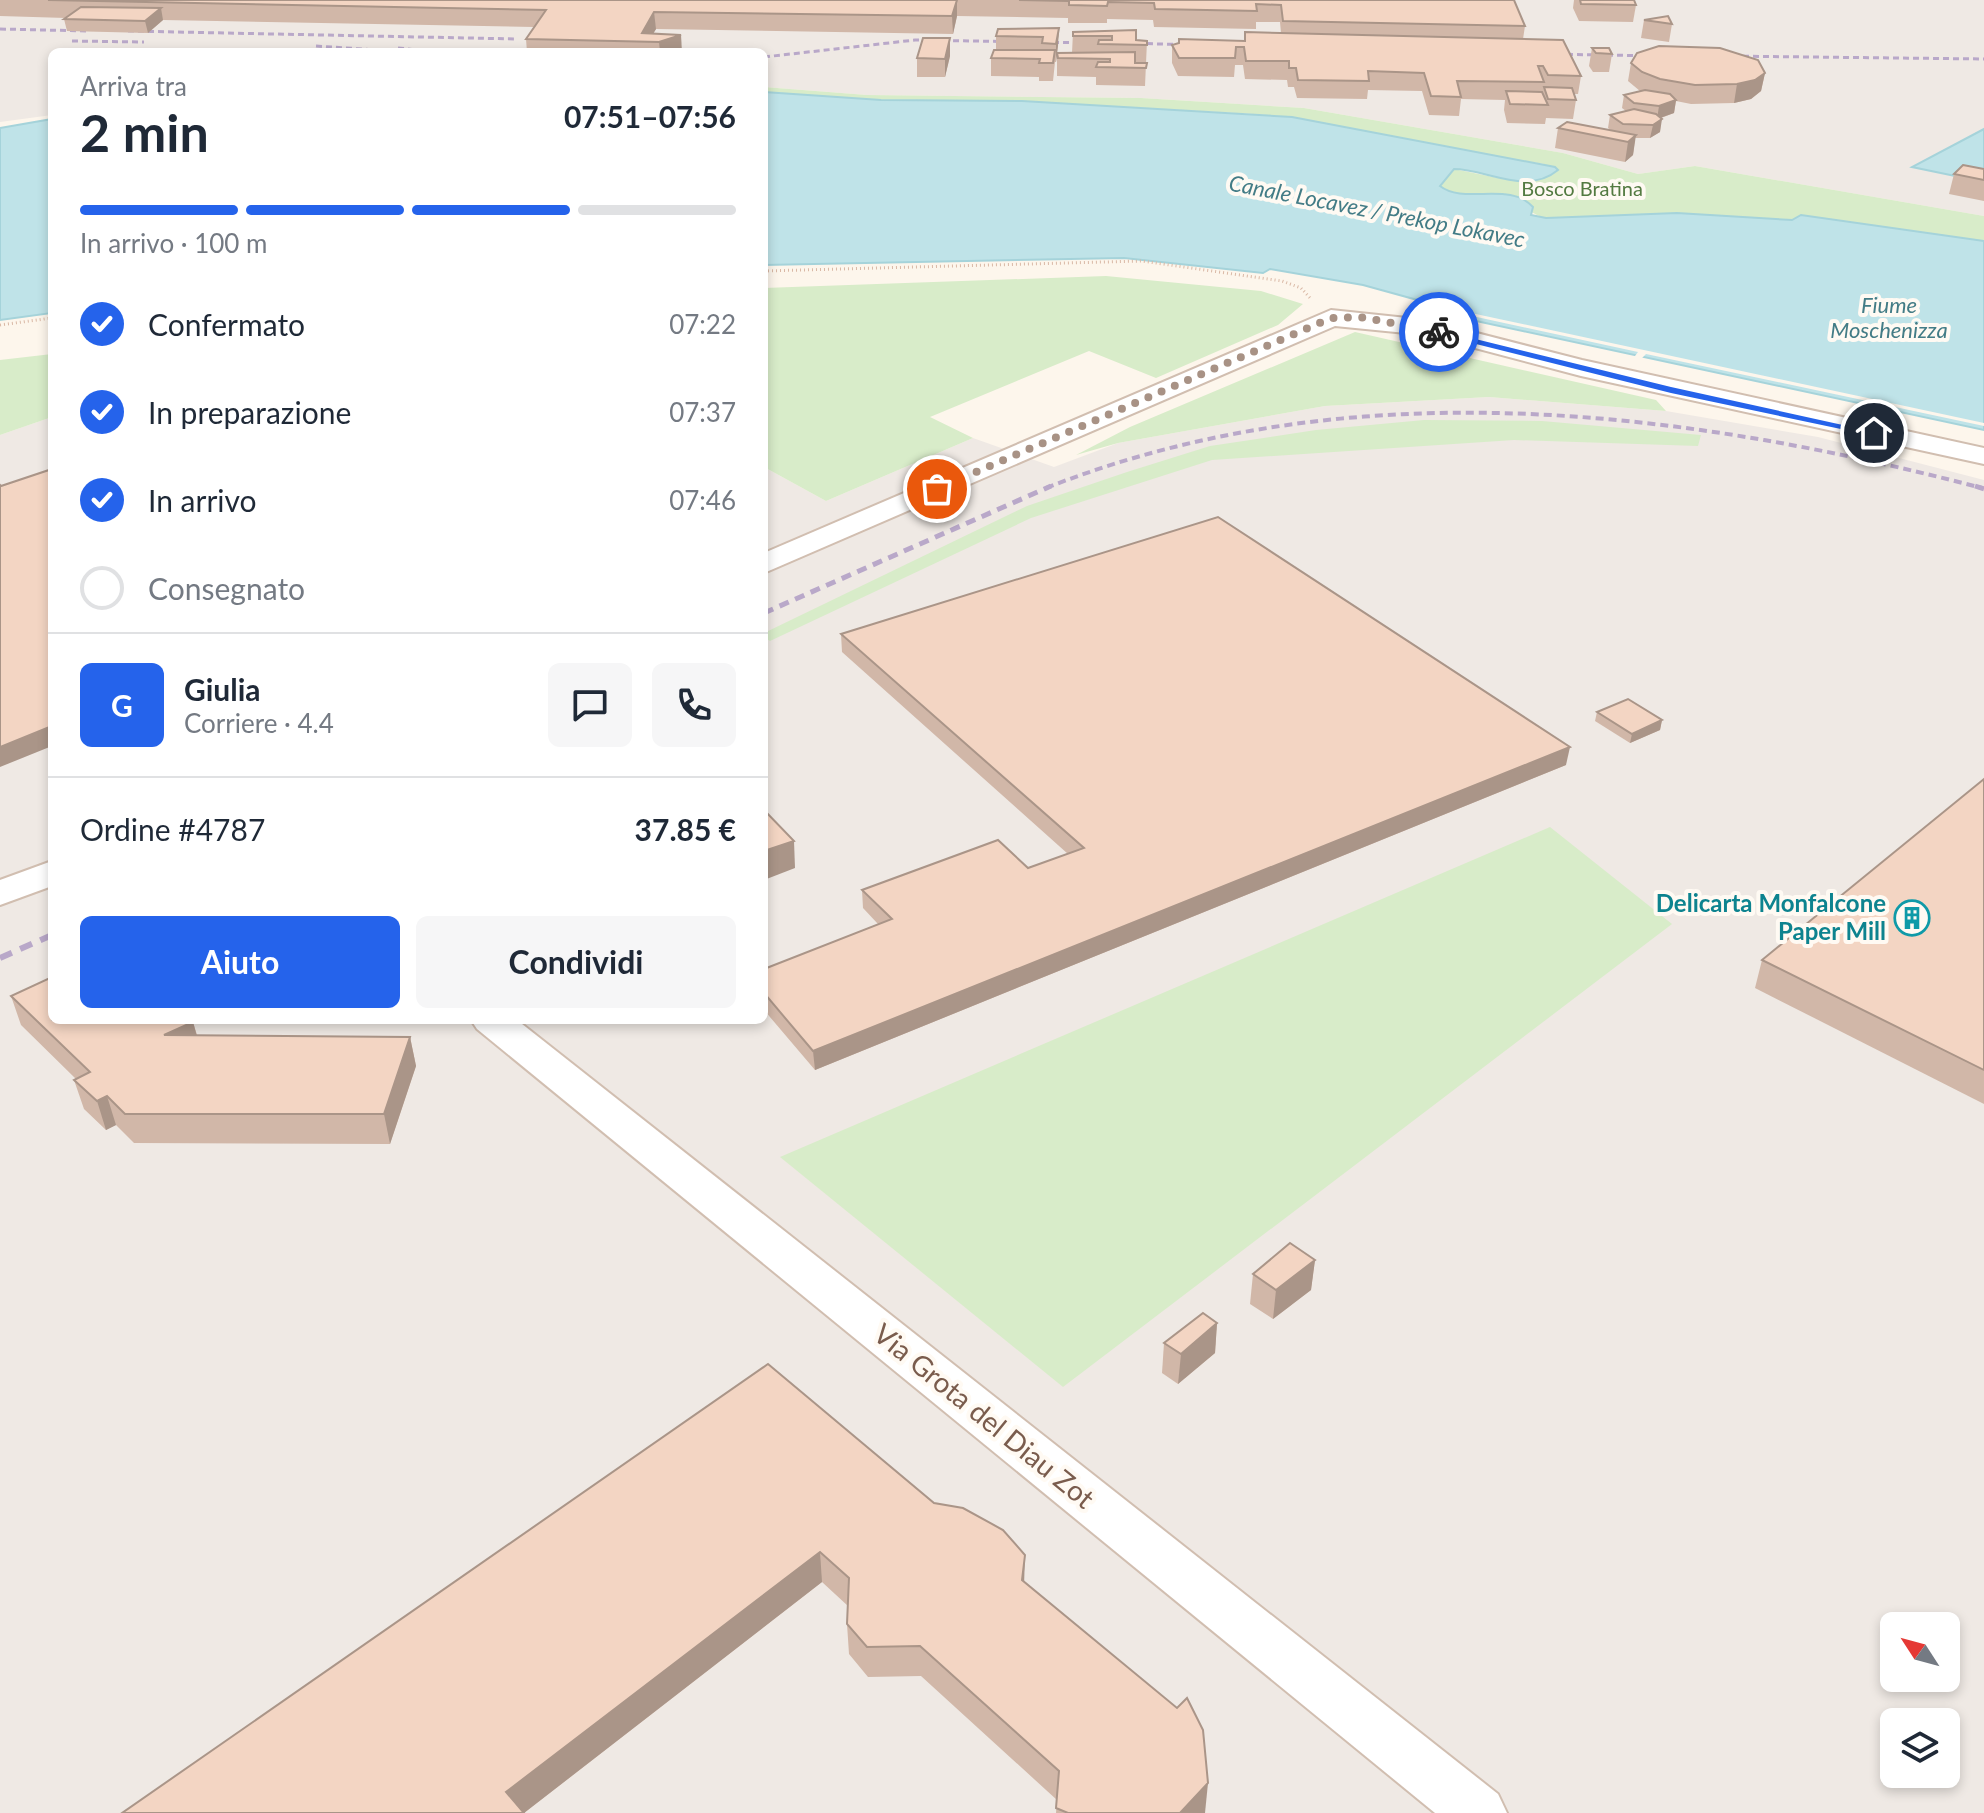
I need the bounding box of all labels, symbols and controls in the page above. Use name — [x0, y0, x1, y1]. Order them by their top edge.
text: Arriva tra — [80, 70, 187, 102]
text: 07:51–07:56 — [564, 98, 736, 134]
text: 2 min — [80, 101, 209, 163]
water label: Canale Locavez / Prekop Lokavec — [1227, 169, 1527, 252]
park label: Bosco Bratina — [1521, 176, 1643, 200]
text: In arrivo · 100 m — [80, 227, 268, 259]
water label: Fiume Moschenizza — [1830, 291, 1948, 343]
courier — [1399, 292, 1479, 372]
icon: check — [80, 302, 124, 346]
text: Confermato — [148, 306, 305, 342]
text: 07:22 — [669, 308, 736, 340]
icon: bike — [1417, 310, 1461, 354]
icon: check — [80, 390, 124, 434]
text: In preparazione — [148, 394, 351, 430]
text: 07:37 — [669, 396, 736, 428]
pin — [1840, 399, 1908, 467]
icon: home — [1852, 411, 1896, 455]
pin — [903, 455, 971, 523]
icon: bag — [915, 467, 959, 511]
icon: check — [80, 478, 124, 522]
text: In arrivo — [148, 482, 257, 518]
text: 07:46 — [669, 484, 736, 516]
text: Consegnato — [148, 570, 305, 606]
button: chat — [548, 663, 632, 747]
button: phone — [652, 663, 736, 747]
text: Giulia — [184, 671, 261, 707]
text: G — [111, 687, 133, 723]
text: Corriere · 4.4 — [184, 707, 334, 739]
text: Ordine #4787 — [80, 811, 265, 847]
text: 37.85 € — [635, 811, 736, 847]
place label: Delicarta Monfalcone Paper Mill — [1656, 888, 1886, 945]
building icon: Delicarta Monfalcone Paper Mill — [1893, 899, 1931, 937]
button: Aiuto — [80, 916, 400, 1008]
button: Condividi — [416, 916, 736, 1008]
street label: Via Grota del Diau Zot — [868, 1316, 1102, 1515]
north arrow — [1880, 1612, 1960, 1692]
map controls — [1880, 1612, 1960, 1788]
button: layers — [1880, 1708, 1960, 1788]

